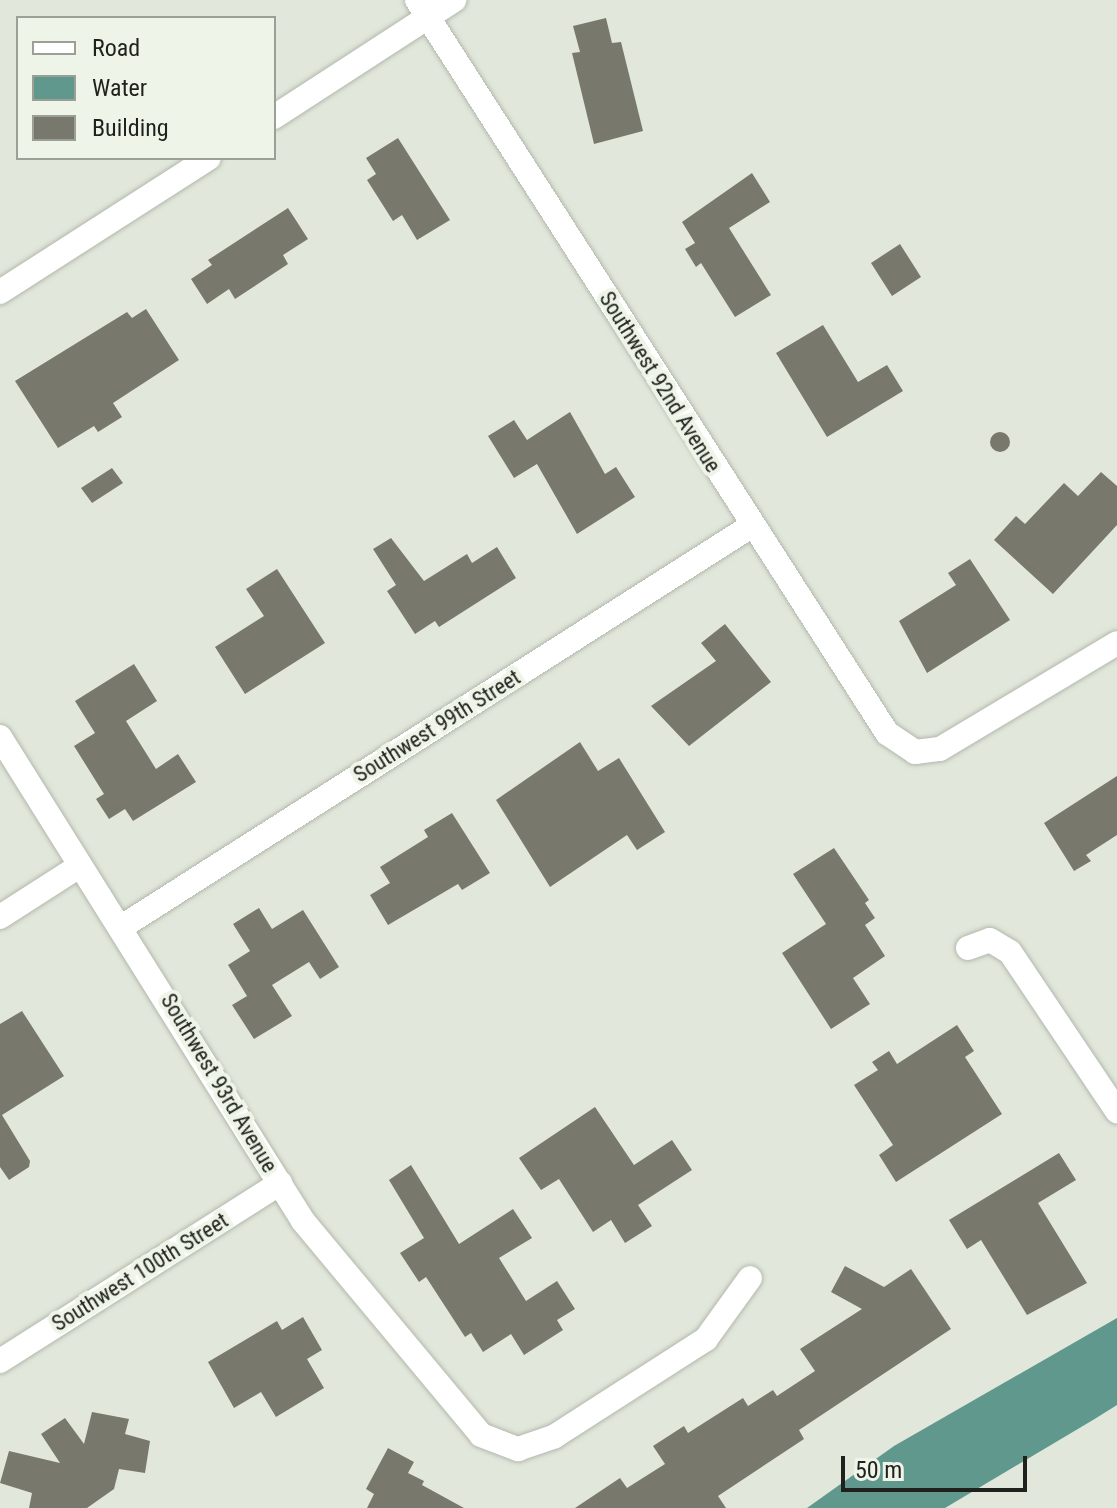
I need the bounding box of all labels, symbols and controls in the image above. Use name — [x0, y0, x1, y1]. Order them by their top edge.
legend — [16, 16, 276, 160]
text: Road — [92, 34, 140, 62]
text: Water — [92, 74, 147, 102]
text: Building — [92, 114, 169, 142]
street label: Southwest 92nd Avenue — [594, 287, 726, 477]
street label: Southwest 99th Street — [349, 664, 525, 788]
street label: Southwest 93rd Avenue — [155, 989, 283, 1177]
street label: Southwest 100th Street — [47, 1207, 233, 1337]
scale bar — [845, 1440, 1031, 1490]
text: 50 m — [855, 1456, 902, 1484]

